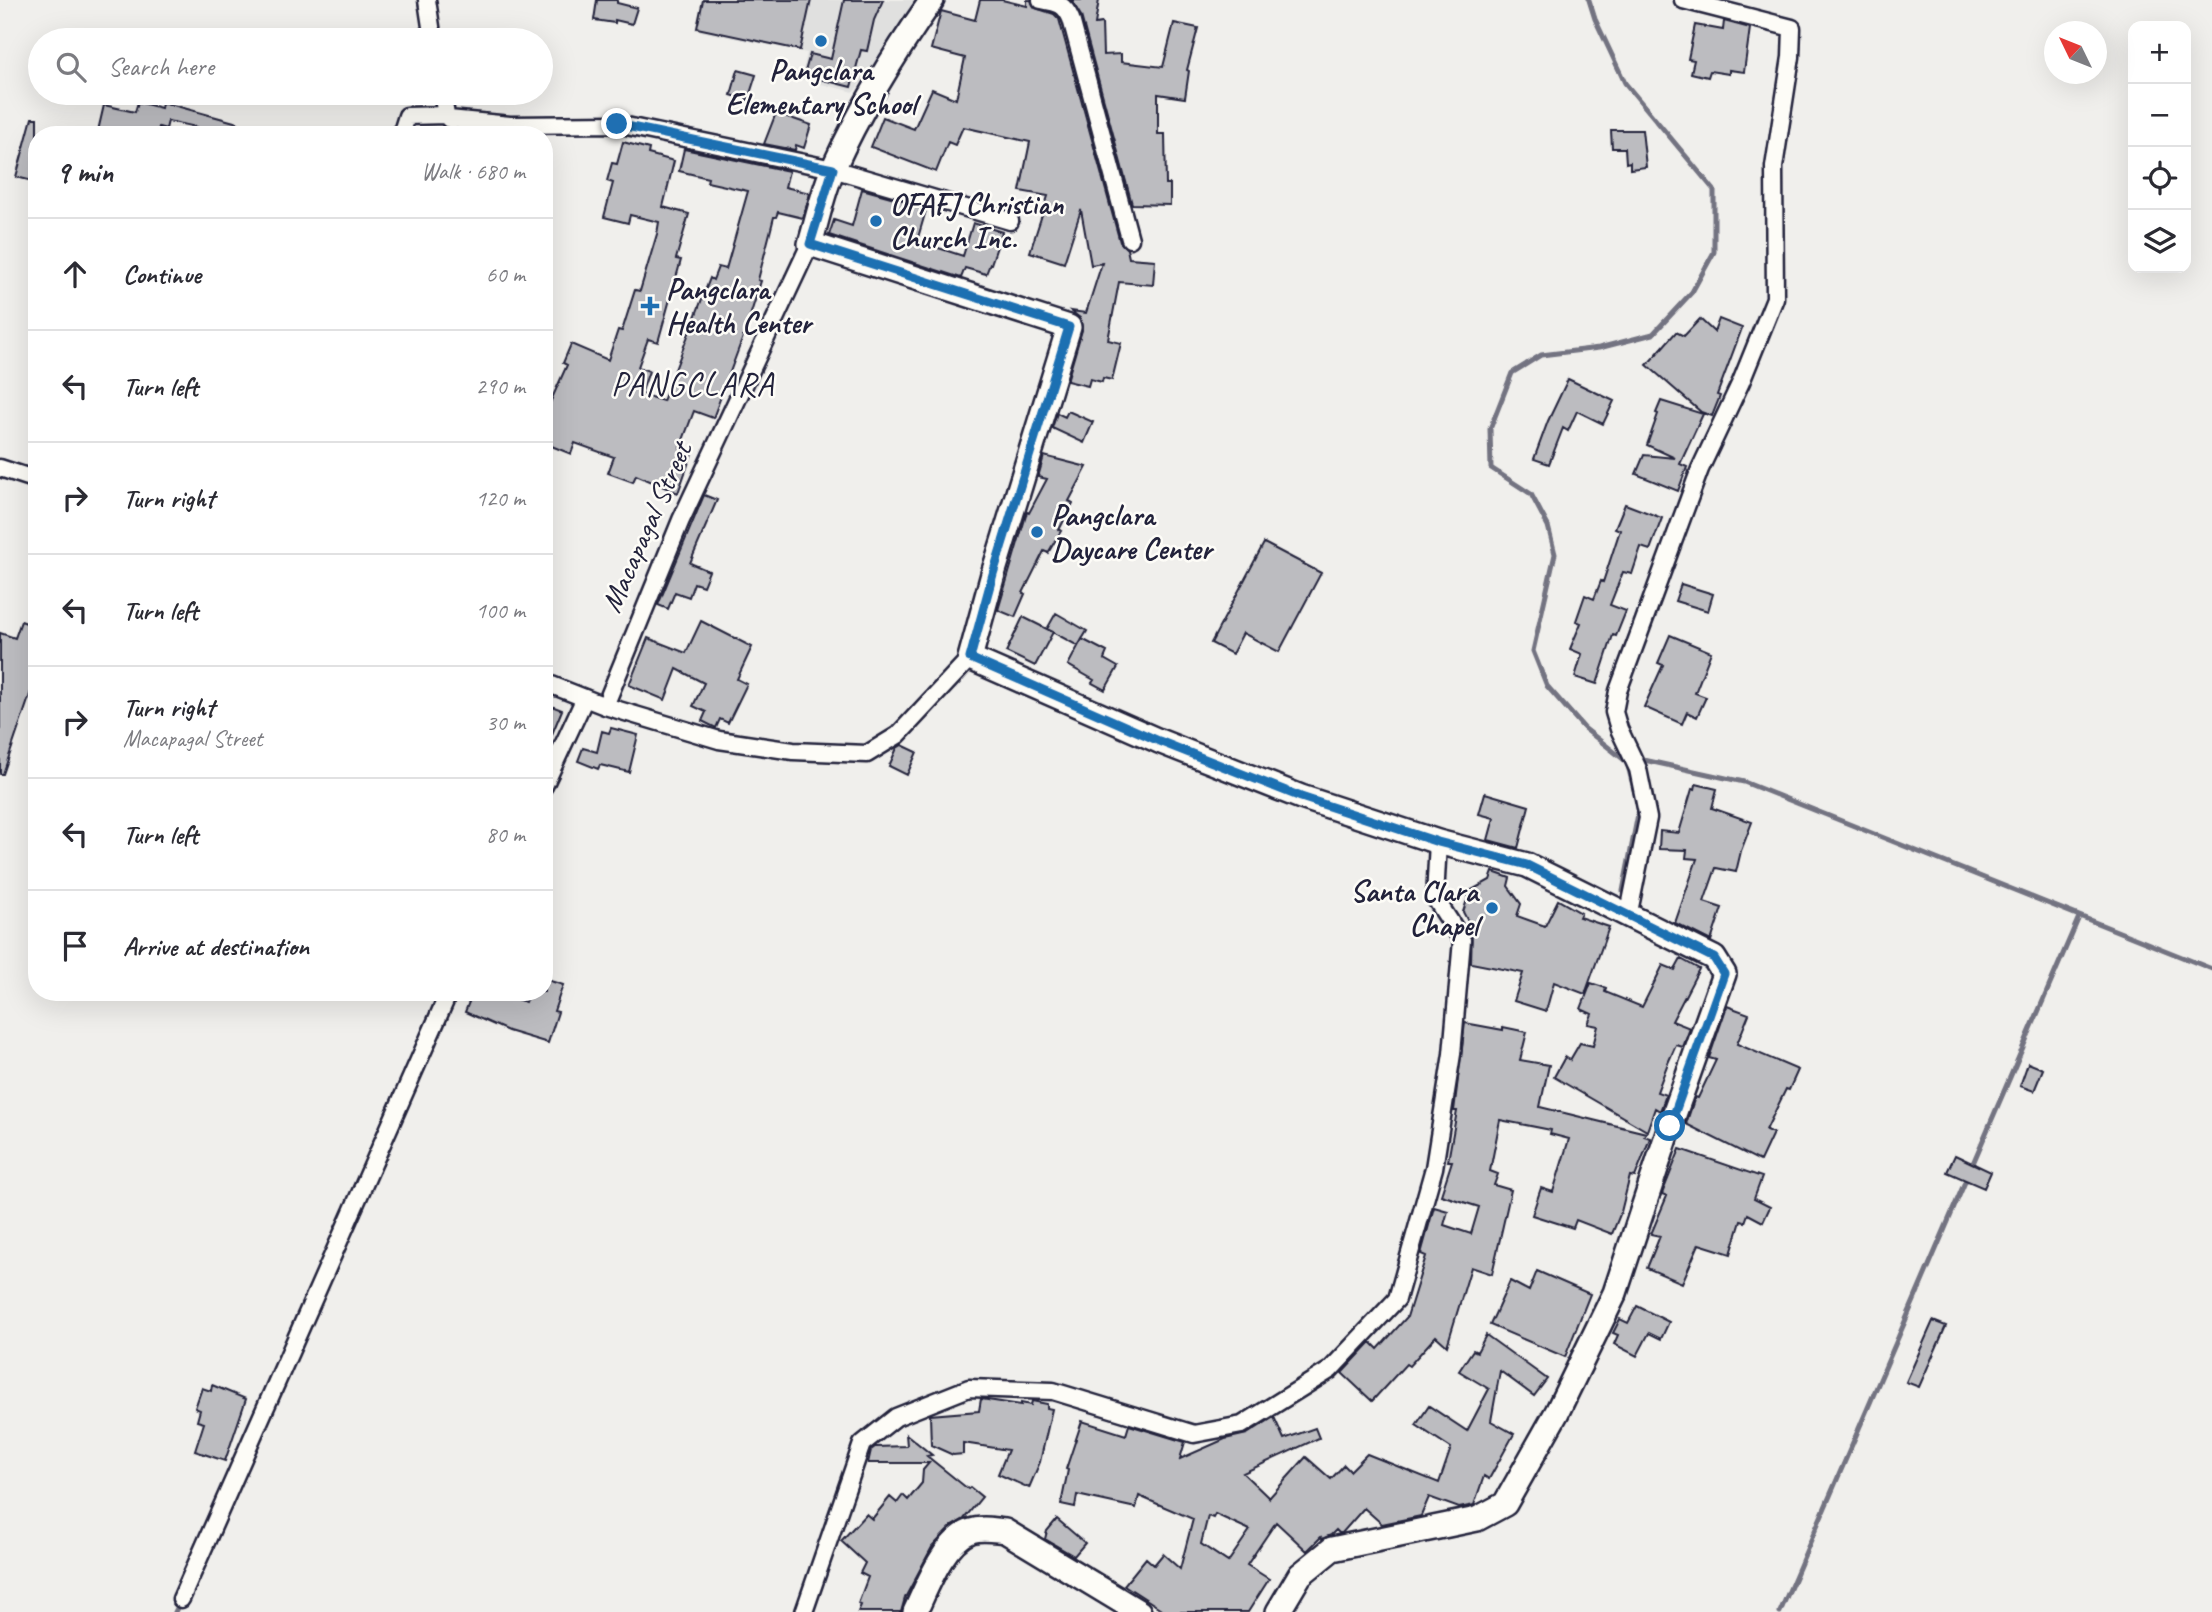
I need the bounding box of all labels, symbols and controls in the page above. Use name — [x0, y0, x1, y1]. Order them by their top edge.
north arrow — [2044, 21, 2107, 84]
map controls — [2128, 21, 2191, 273]
button: + — [2128, 21, 2191, 84]
search box — [28, 28, 553, 105]
marker: Pangclara Elementary School — [813, 33, 829, 49]
icon: search — [52, 48, 90, 86]
text: Search here — [108, 50, 214, 83]
place label: Pangclara Elementary School — [726, 51, 922, 123]
button: − — [2128, 84, 2191, 147]
route end — [601, 108, 632, 139]
button: locate — [2128, 147, 2191, 210]
text: 9 min — [56, 153, 113, 191]
text: Walk · 680 m — [421, 157, 525, 186]
place label: OFAFJ Christian Church Inc. — [890, 185, 1064, 257]
button: layers — [2128, 210, 2191, 273]
marker: OFAFJ Christian Church Inc. — [868, 213, 884, 229]
icon: ahead — [56, 255, 94, 293]
text: Continue — [123, 258, 201, 291]
text: 60 m — [486, 260, 525, 289]
place label: Pangclara Health Center — [666, 270, 814, 342]
marker: Pangclara Health Center — [640, 296, 660, 316]
district label: PANGCLARA — [611, 363, 775, 405]
icon: left — [56, 367, 94, 405]
text: Turn left — [123, 370, 198, 403]
text: 290 m — [476, 372, 525, 401]
street label: Macapagal Street — [592, 433, 702, 618]
icon: right — [56, 479, 94, 517]
text: Turn right — [123, 482, 214, 515]
text: 120 m — [476, 484, 525, 513]
place label: Pangclara Daycare Center — [1051, 496, 1215, 568]
marker: Pangclara Daycare Center — [1029, 524, 1045, 540]
icon: left — [56, 591, 94, 629]
text: Turn left — [123, 594, 198, 627]
text: 100 m — [476, 596, 525, 625]
text: Turn right — [123, 691, 214, 724]
icon: right — [56, 703, 94, 741]
text: 30 m — [486, 708, 525, 737]
text: Macapagal Street — [123, 724, 262, 753]
icon: left — [56, 815, 94, 853]
text: Turn left — [123, 818, 198, 851]
text: 80 m — [486, 820, 525, 849]
place label: Santa Clara Chapel — [1350, 872, 1484, 944]
marker: Santa Clara Chapel — [1484, 900, 1500, 916]
icon: arrive — [56, 927, 94, 965]
text: Arrive at destination — [123, 930, 309, 963]
route start — [1654, 1110, 1685, 1141]

